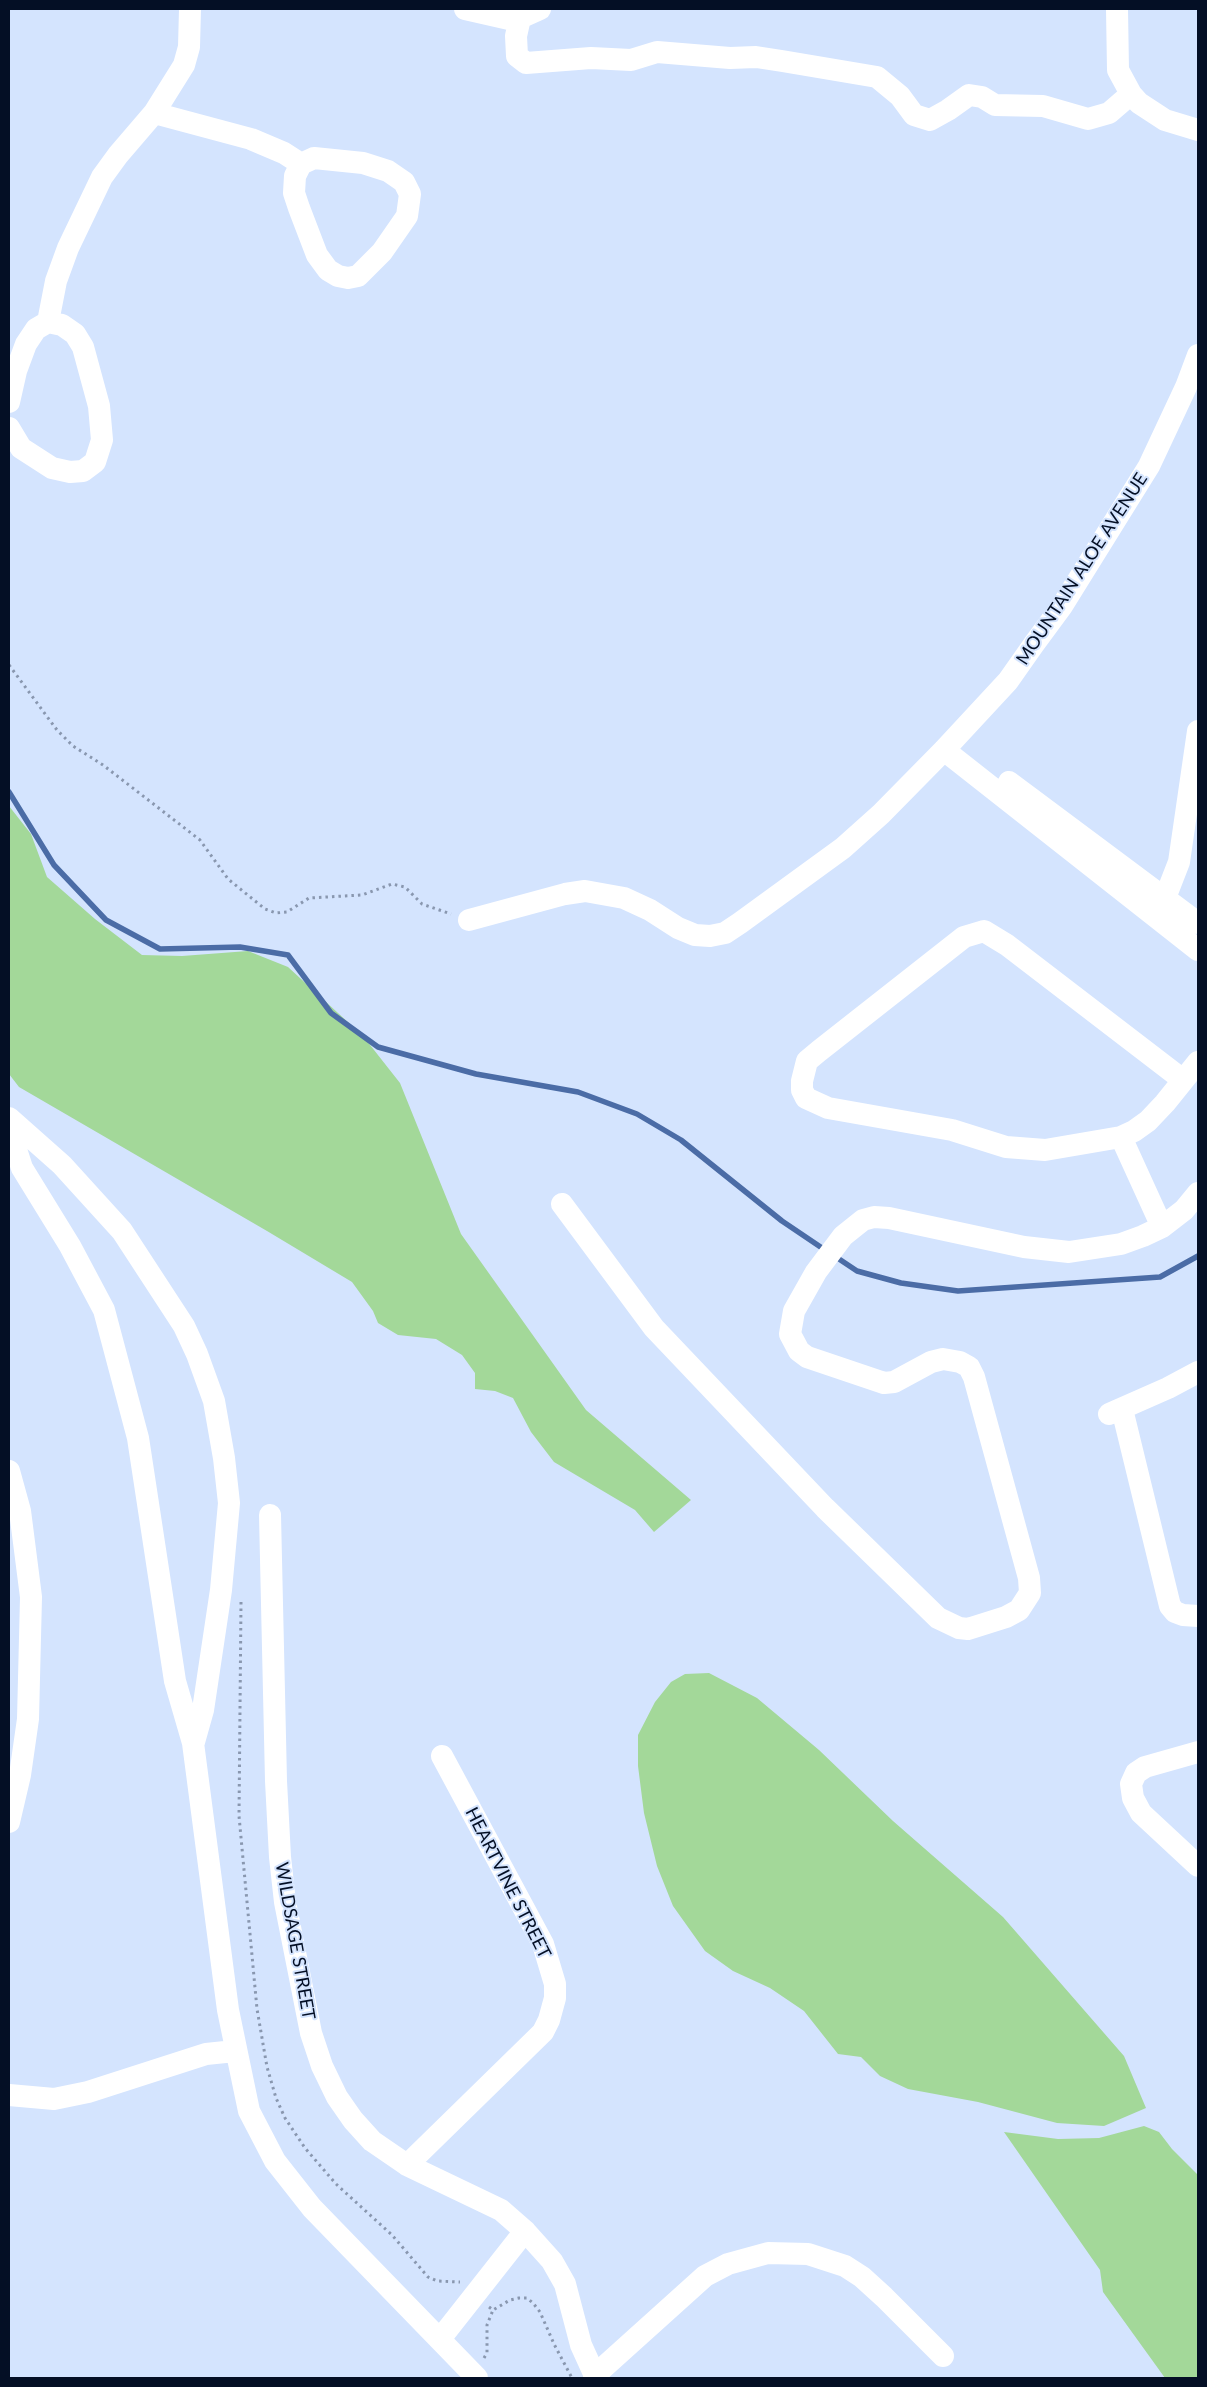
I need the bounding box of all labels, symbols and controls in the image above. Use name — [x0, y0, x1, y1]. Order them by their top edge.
street label: MOUNTAIN ALOE AVENUE — [1012, 469, 1152, 669]
street label: HEARTVINE STREET — [460, 1804, 556, 1962]
street label: WILDSAGE STREET — [271, 1861, 319, 2021]

